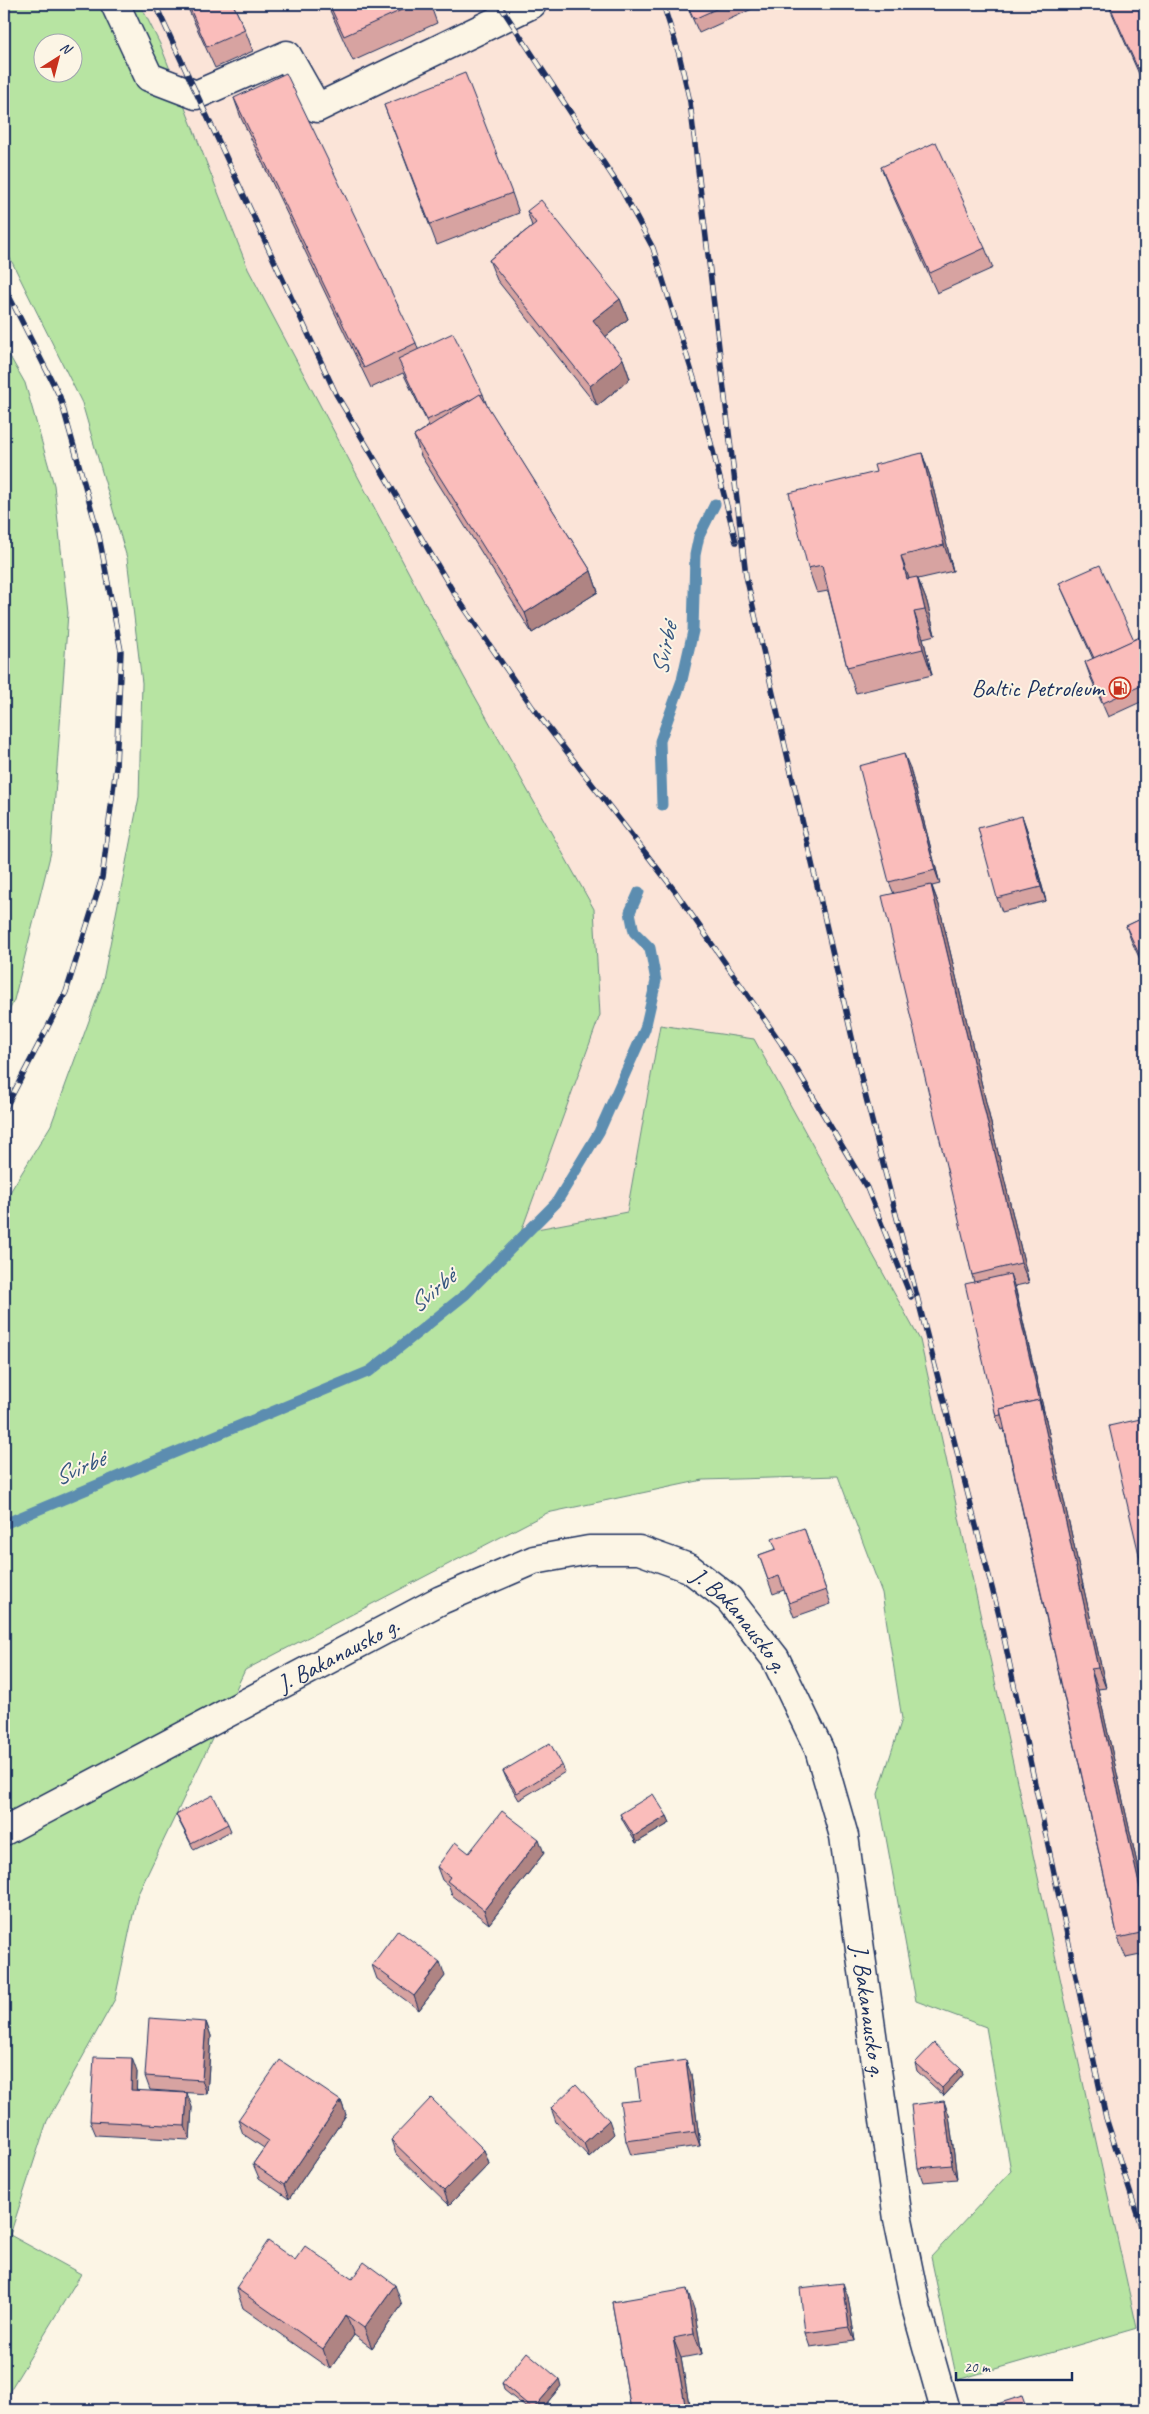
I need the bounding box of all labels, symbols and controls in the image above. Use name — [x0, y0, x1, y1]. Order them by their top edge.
north arrow — [32, 32, 82, 82]
text: N — [57, 38, 76, 59]
water label: Svirbė — [643, 614, 686, 678]
place label: Baltic Petroleum — [972, 673, 1107, 703]
fuel station icon: Baltic Petroleum — [1108, 676, 1132, 700]
water label: Svirbė — [402, 1258, 467, 1320]
water label: Svirbė — [49, 1441, 115, 1493]
street label: J. Bakanausko g. — [684, 1560, 795, 1678]
street label: J. Bakanausko g. — [271, 1610, 404, 1699]
street label: J. Bakanausko g. — [844, 1942, 893, 2079]
scale bar — [956, 2349, 1073, 2381]
text: 20 m — [964, 2358, 991, 2377]

